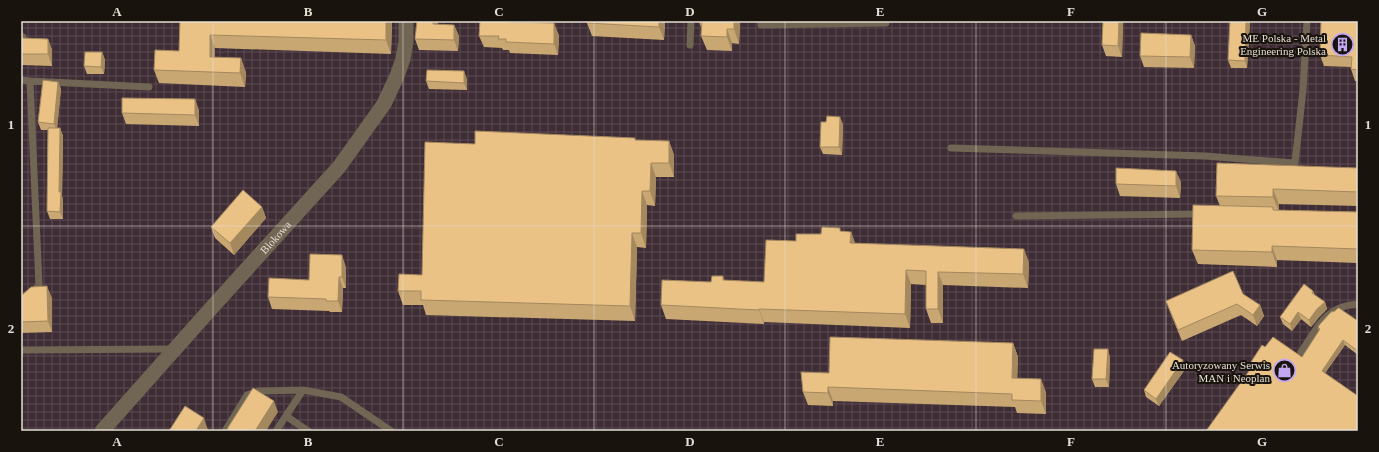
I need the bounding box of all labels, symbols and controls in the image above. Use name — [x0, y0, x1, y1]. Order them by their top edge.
text: A — [112, 4, 122, 19]
text: B — [304, 4, 313, 19]
text: C — [494, 4, 504, 19]
text: D — [685, 4, 695, 19]
text: E — [876, 4, 884, 19]
text: F — [1067, 4, 1075, 19]
text: G — [1257, 4, 1267, 19]
building icon: ME Polska - Metal Engineering Polska — [1329, 31, 1355, 57]
place label: ME Polska - Metal Engineering Polska — [1240, 32, 1326, 57]
text: 1 — [8, 117, 14, 132]
text: 1 — [1365, 117, 1371, 132]
street label: Blokowa — [258, 218, 293, 256]
text: 2 — [8, 321, 14, 336]
text: 2 — [1365, 321, 1371, 336]
shop icon: Autoryzowany Serwis MAN i Neoplan — [1272, 358, 1298, 384]
place label: Autoryzowany Serwis MAN i Neoplan — [1172, 359, 1270, 384]
text: A — [112, 434, 122, 449]
text: B — [304, 434, 313, 449]
text: C — [494, 434, 504, 449]
text: D — [685, 434, 695, 449]
text: E — [876, 434, 884, 449]
text: F — [1067, 434, 1075, 449]
text: G — [1257, 434, 1267, 449]

